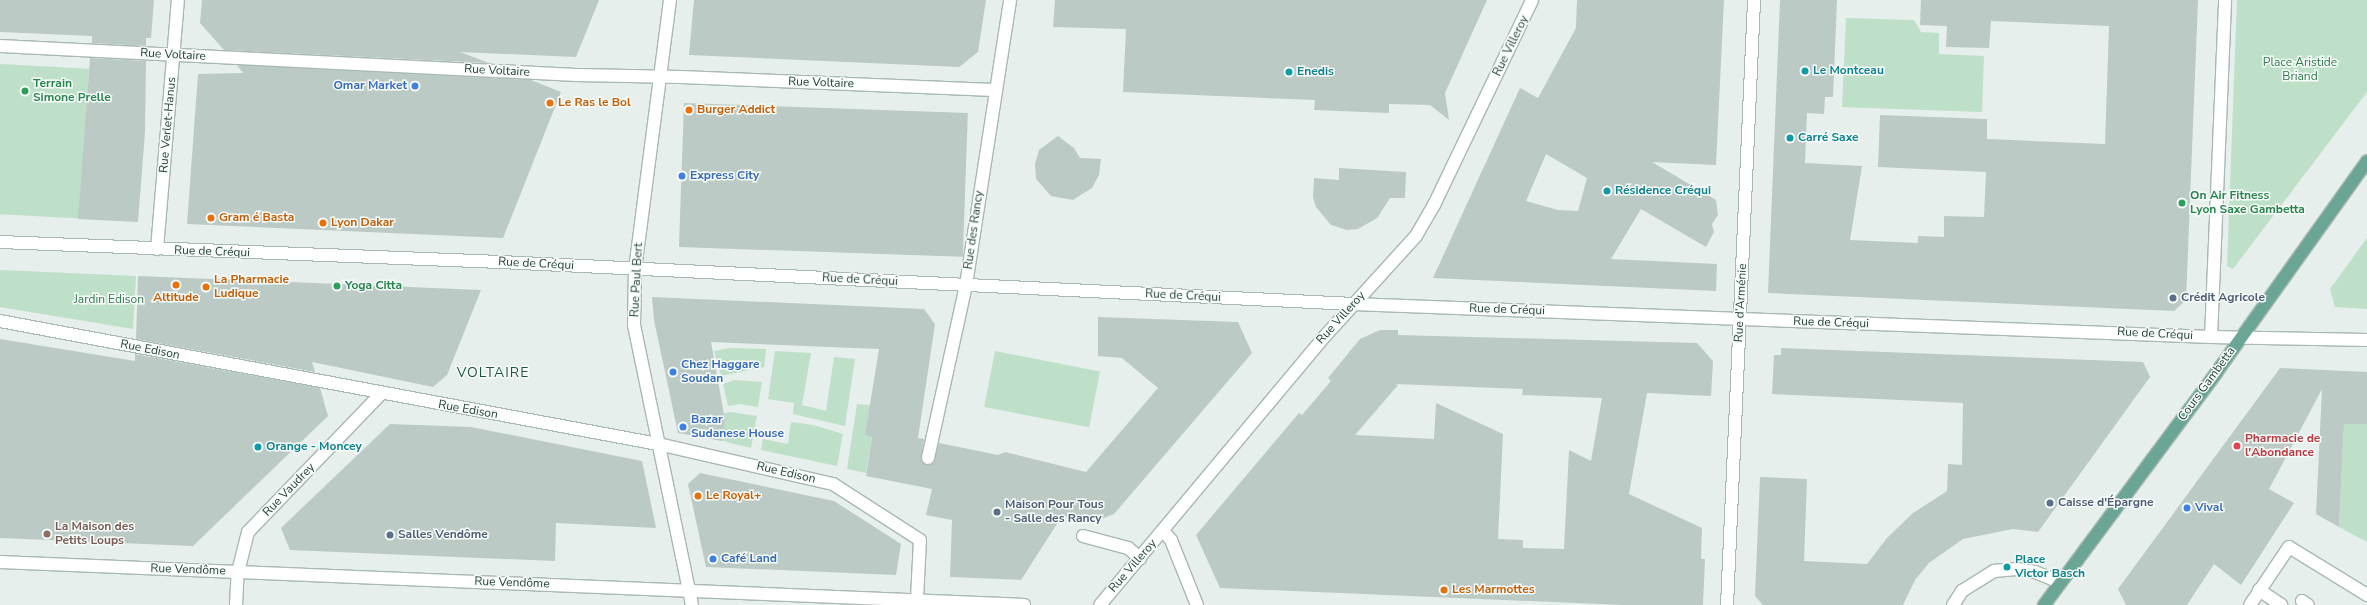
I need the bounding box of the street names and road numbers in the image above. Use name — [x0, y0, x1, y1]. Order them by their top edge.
street label: Rue Villeroy — [1490, 13, 1532, 79]
street label: Rue Voltaire — [140, 46, 206, 64]
street label: Rue Voltaire — [464, 62, 530, 80]
street label: Rue Voltaire — [788, 75, 854, 91]
street label: Rue Verlet-Hanus — [157, 76, 179, 174]
street label: Rue des Rancy — [961, 190, 987, 270]
street label: Rue Paul Bert — [628, 242, 646, 318]
street label: Rue de Créqui — [174, 243, 250, 261]
street label: Rue de Créqui — [498, 255, 574, 273]
street label: Rue d’Arménie — [1732, 263, 1750, 343]
street label: Rue de Créqui — [822, 271, 898, 289]
street label: Rue de Créqui — [1145, 287, 1221, 305]
street label: Rue Villeroy — [1314, 289, 1368, 347]
street label: Rue de Créqui — [1469, 301, 1545, 319]
street label: Rue de Créqui — [1793, 314, 1869, 332]
street label: Rue de Créqui — [2117, 325, 2193, 343]
street label: Rue Edison — [119, 337, 181, 363]
street label: Cours Gambetta — [2175, 344, 2239, 424]
street label: Rue Edison — [437, 398, 499, 422]
street label: Rue Edison — [755, 459, 817, 487]
street label: Rue Vaudrey — [260, 460, 318, 520]
street label: Rue Villeroy — [1106, 536, 1160, 596]
street label: Rue Vendôme — [150, 561, 226, 579]
street label: Rue Vendôme — [474, 574, 550, 592]

